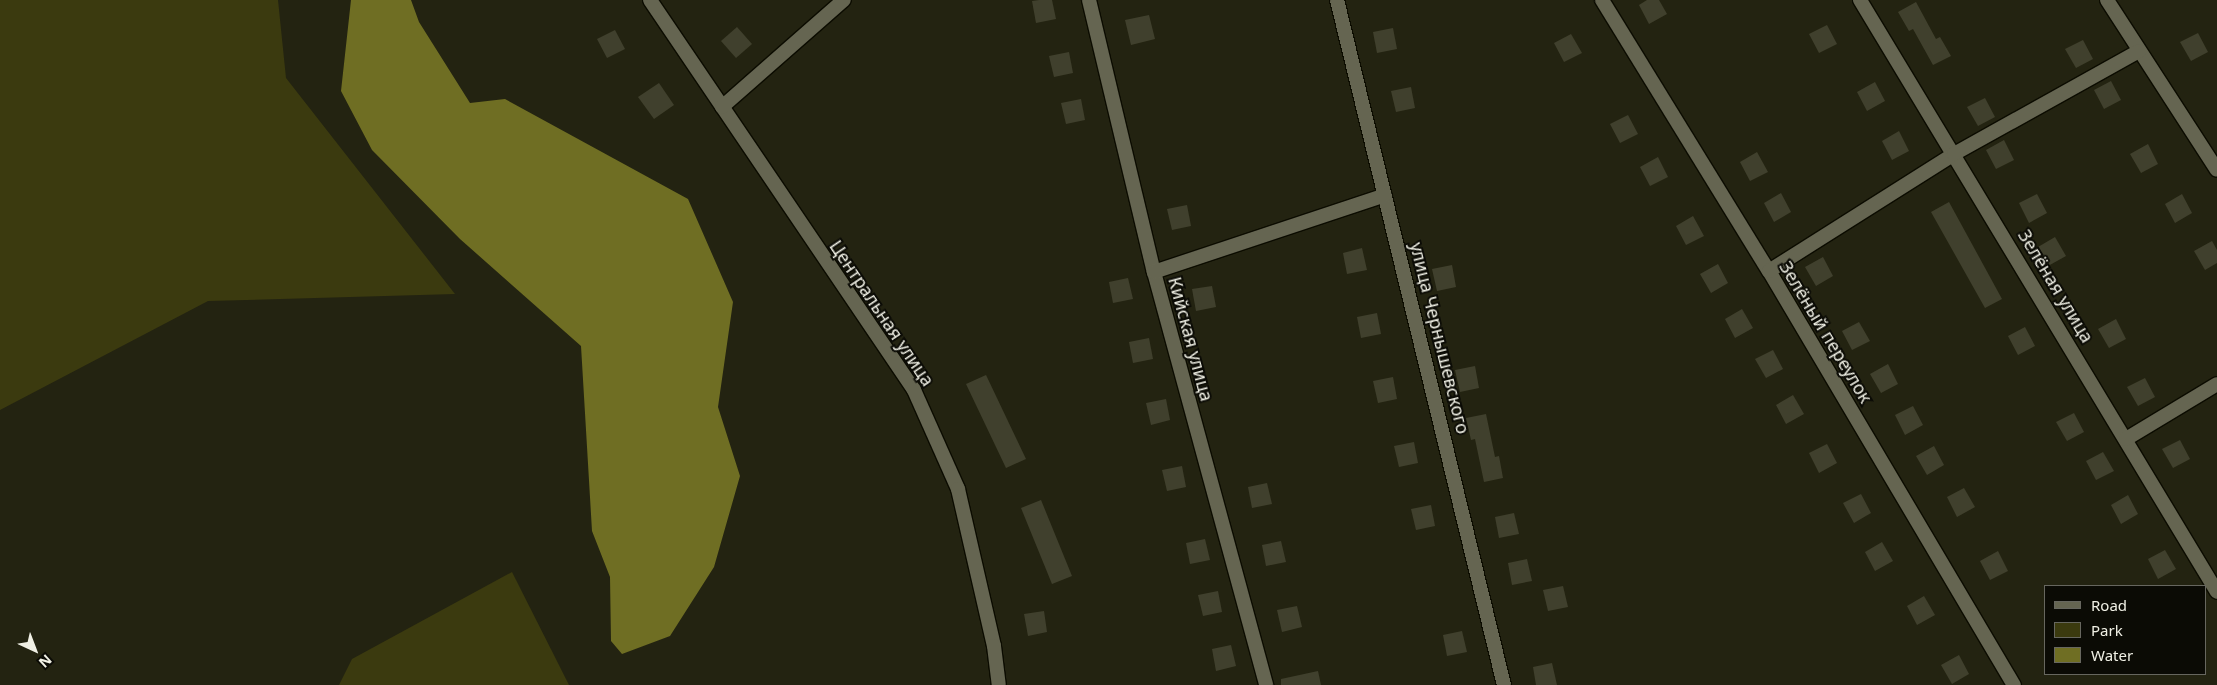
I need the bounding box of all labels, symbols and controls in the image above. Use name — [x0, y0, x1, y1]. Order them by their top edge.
street label: Зелёная улица — [2014, 226, 2098, 346]
street label: Центральная улица — [825, 236, 939, 390]
street label: улица Чернышевского — [1406, 240, 1474, 436]
street label: Зелёный переулок — [1775, 257, 1877, 407]
street label: Кийская улица — [1164, 274, 1218, 404]
legend — [2044, 585, 2207, 675]
text: Road — [2091, 595, 2127, 615]
text: Park — [2091, 620, 2123, 640]
north arrow — [10, 625, 60, 675]
text: Water — [2091, 645, 2133, 665]
text: N — [35, 650, 56, 672]

